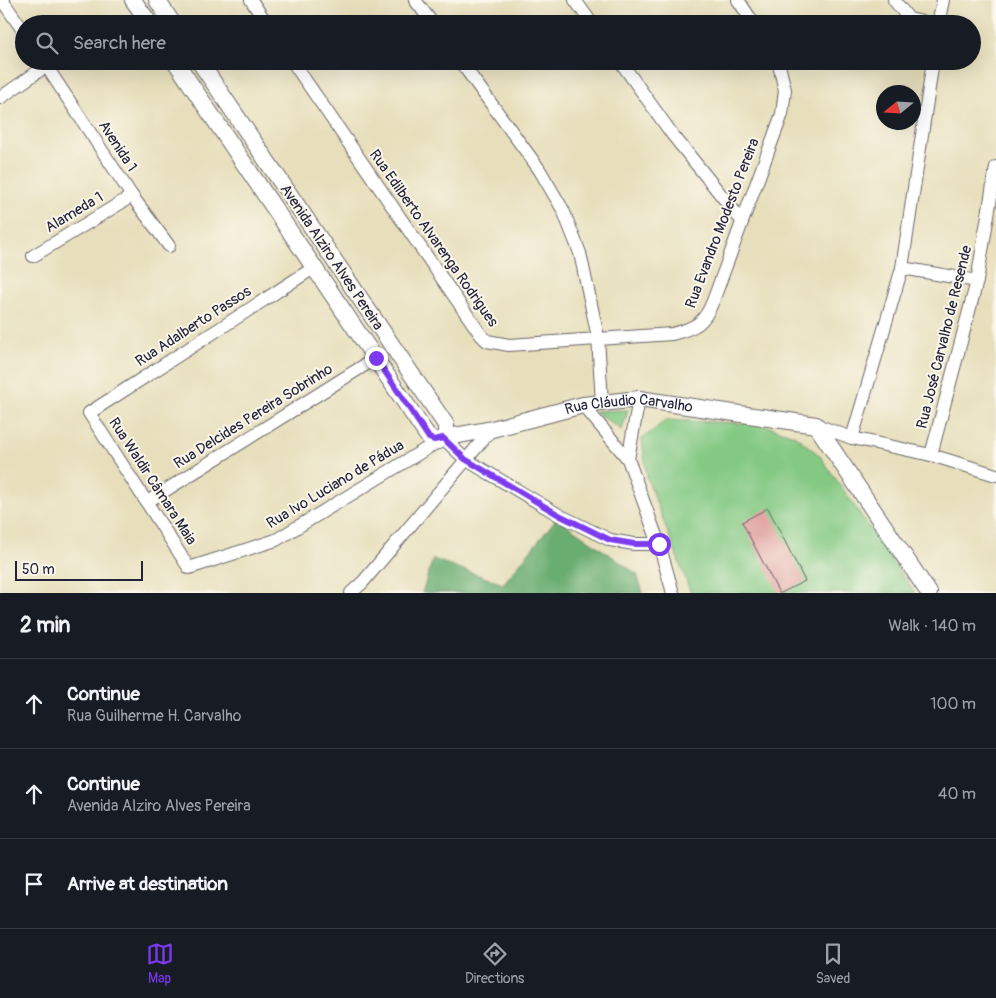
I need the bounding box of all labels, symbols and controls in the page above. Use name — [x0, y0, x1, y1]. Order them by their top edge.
search box — [15, 15, 981, 70]
icon: search — [33, 29, 61, 57]
text: Search here — [73, 31, 166, 55]
north arrow — [876, 85, 921, 130]
street label: Avenida 1 — [94, 117, 141, 175]
street label: Rua Evandro Modesto Pereira — [681, 135, 764, 311]
street label: Rua Edilberto Alvarenga Rodrigues — [365, 146, 502, 331]
street label: Avenida Alziro Alves Pereira — [276, 181, 388, 334]
street label: Alameda 1 — [42, 188, 107, 237]
street label: Rua José Carvalho de Resende — [912, 243, 977, 431]
street label: Rua Adalberto Passos — [132, 282, 255, 371]
route end — [365, 347, 388, 370]
street label: Rua Delcides Pereira Sobrinho — [170, 360, 336, 473]
street label: Rua Cláudio Carvalho — [563, 390, 694, 419]
street label: Rua Waldir Câmara Maia — [104, 414, 201, 549]
street label: Rua Ivo Luciano de Pádua — [263, 436, 407, 533]
route start — [648, 533, 671, 556]
scale bar — [15, 558, 142, 581]
text: 50 m — [22, 561, 55, 578]
text: 2 min — [20, 612, 70, 639]
text: Walk · 140 m — [888, 616, 976, 636]
text: Continue — [67, 682, 140, 706]
icon: ahead — [20, 690, 48, 718]
text: 100 m — [930, 694, 976, 714]
text: Rua Guilherme H. Carvalho — [67, 706, 241, 726]
text: Continue — [67, 772, 140, 796]
icon: ahead — [20, 780, 48, 808]
text: 40 m — [938, 784, 976, 804]
text: Avenida Alziro Alves Pereira — [67, 796, 251, 816]
icon: arrive — [20, 870, 48, 898]
text: Arrive at destination — [67, 872, 228, 896]
tab: Map — [146, 940, 174, 987]
tab: Directions — [465, 940, 524, 987]
tab: Saved — [816, 940, 850, 987]

